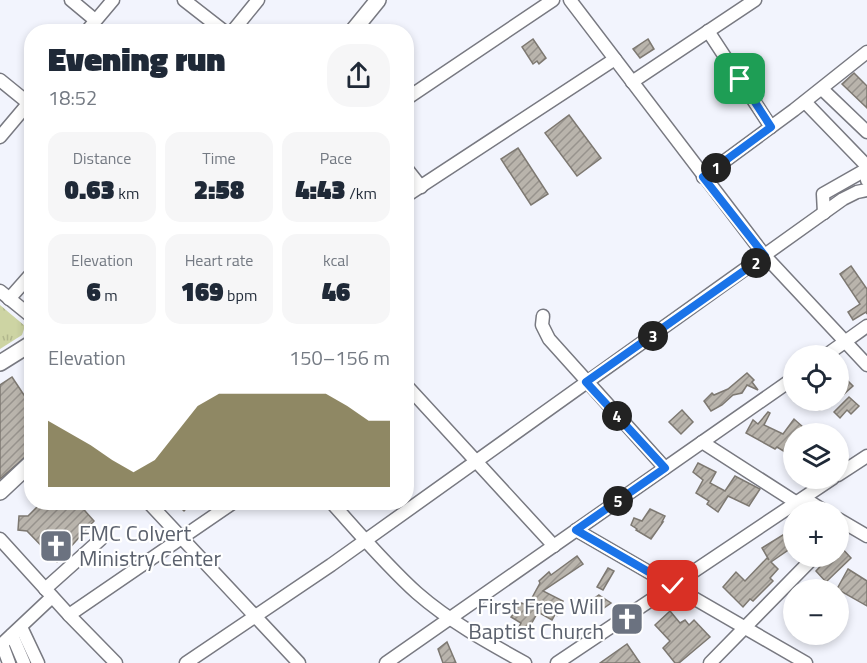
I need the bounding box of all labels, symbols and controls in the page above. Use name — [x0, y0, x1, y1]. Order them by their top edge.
text: Evening run — [48, 34, 225, 84]
button: share — [327, 44, 390, 107]
pin — [714, 53, 765, 104]
icon: arrive — [723, 62, 756, 95]
text: 18:52 — [48, 82, 97, 113]
text: Distance — [73, 146, 131, 170]
text: Time — [202, 146, 236, 170]
text: Pace — [320, 146, 352, 170]
pin: 1 — [701, 153, 731, 183]
text: 1 — [712, 156, 720, 180]
text: 0.63 — [65, 170, 115, 209]
text: 2:58 — [194, 170, 244, 209]
text: 4:43 — [295, 170, 346, 209]
text: km — [115, 181, 139, 205]
text: /km — [346, 181, 377, 205]
text: Elevation — [71, 248, 133, 272]
text: Heart rate — [185, 248, 253, 272]
text: kcal — [323, 248, 349, 272]
pin: 2 — [741, 248, 771, 278]
text: 2 — [752, 251, 760, 275]
text: 6 — [86, 272, 101, 311]
text: 169 — [181, 272, 224, 311]
text: 46 — [322, 272, 350, 311]
text: m — [101, 283, 118, 307]
text: bpm — [224, 283, 257, 307]
pin: 3 — [638, 321, 668, 351]
text: 3 — [649, 324, 657, 348]
text: Elevation — [48, 342, 126, 373]
text: 150–156 m — [289, 342, 390, 373]
map controls — [783, 345, 849, 645]
button: locate — [783, 345, 849, 411]
pin: 4 — [602, 401, 632, 431]
text: 4 — [613, 404, 621, 428]
button: layers — [783, 423, 849, 489]
pin: 5 — [603, 486, 633, 516]
text: 5 — [614, 489, 622, 513]
button: + — [783, 501, 849, 567]
place label: FMC Colvert Ministry Center — [79, 516, 221, 575]
church icon: FMC Colvert Ministry Center — [38, 528, 74, 564]
pin — [647, 560, 698, 611]
icon: check — [656, 569, 689, 602]
button: − — [783, 579, 849, 645]
place label: First Free Will Baptist Church — [468, 589, 604, 648]
church icon: First Free Will Baptist Church — [609, 601, 645, 637]

